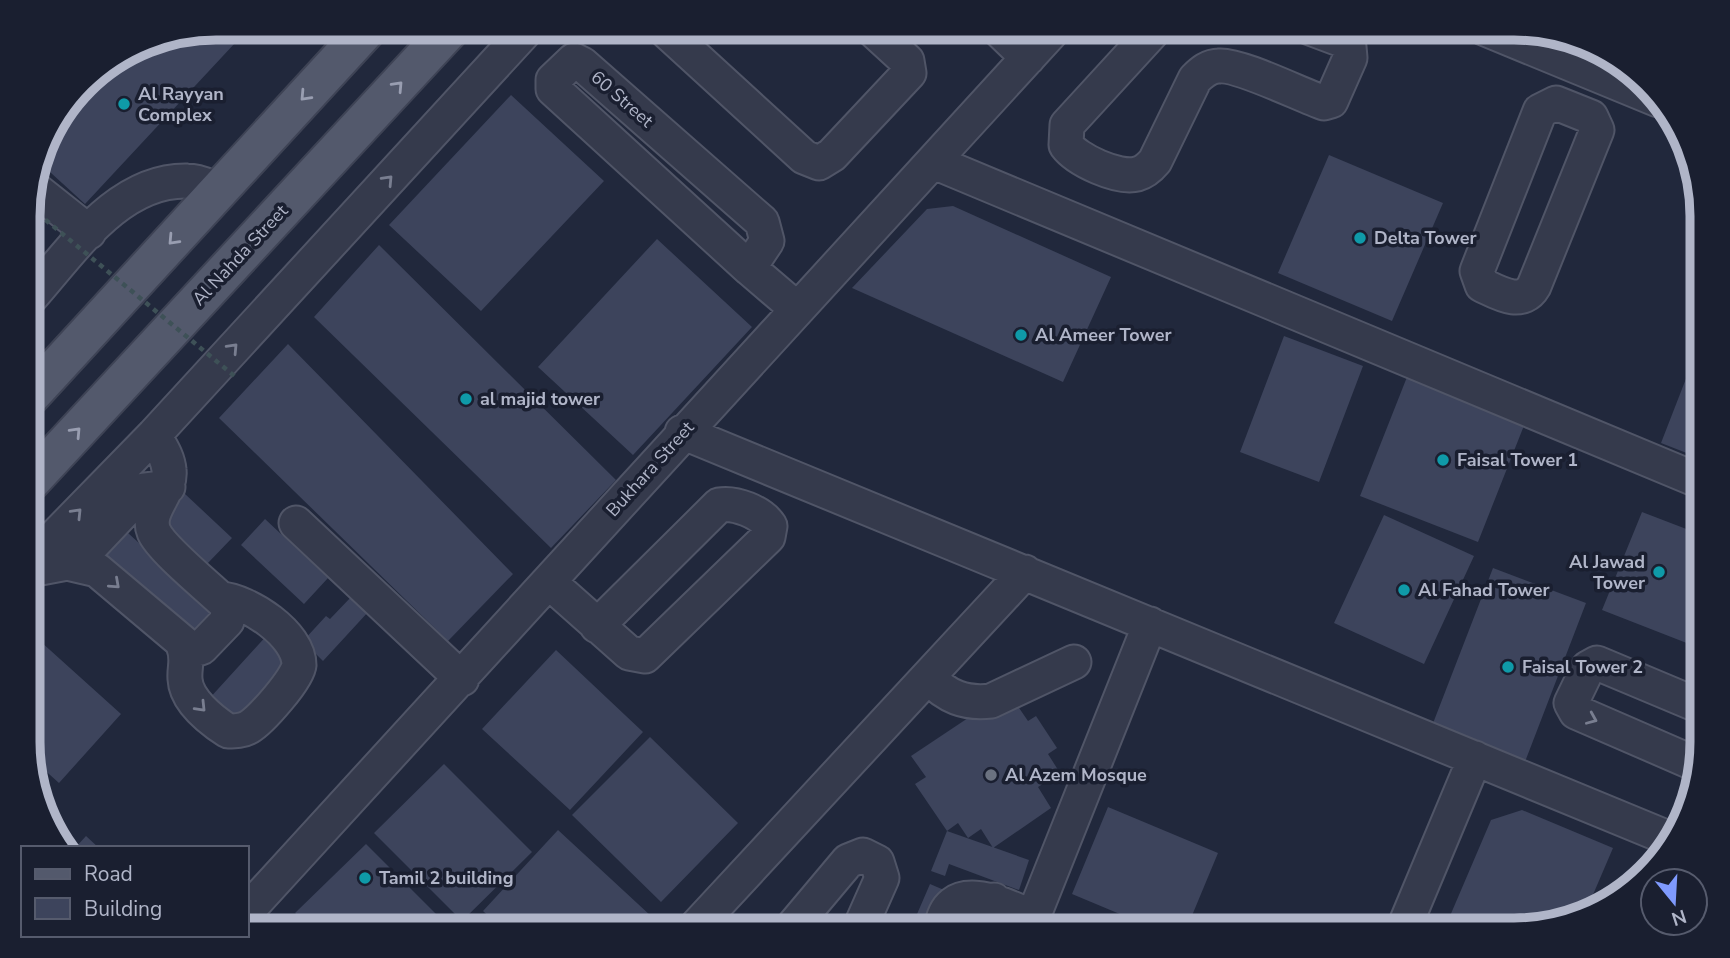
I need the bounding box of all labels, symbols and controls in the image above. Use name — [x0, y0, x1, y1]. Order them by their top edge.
street label: 60 Street — [586, 65, 659, 133]
one-way arrow — [389, 81, 402, 94]
place label: Al Rayyan Complex — [138, 82, 224, 127]
one-way arrow — [301, 88, 314, 101]
marker: Al Rayyan Complex — [116, 96, 132, 112]
one-way arrow — [379, 175, 392, 188]
street label: Al Nahda Street — [187, 199, 294, 311]
place label: Delta Tower — [1374, 226, 1477, 250]
marker: Delta Tower — [1352, 230, 1368, 246]
one-way arrow — [169, 232, 181, 245]
place label: Al Ameer Tower — [1035, 323, 1172, 347]
marker: Al Ameer Tower — [1013, 327, 1029, 343]
one-way arrow — [225, 343, 238, 356]
place label: al majid tower — [480, 387, 600, 411]
marker: al majid tower — [458, 391, 474, 407]
street label: Bukhara Street — [601, 416, 700, 522]
one-way arrow — [68, 427, 80, 440]
place label: Faisal Tower 1 — [1457, 448, 1578, 472]
marker: Faisal Tower 1 — [1435, 452, 1451, 468]
one-way arrow — [69, 508, 82, 521]
place label: Al Jawad Tower — [1569, 550, 1645, 595]
marker: Al Jawad Tower — [1651, 564, 1667, 580]
one-way arrow — [107, 576, 120, 589]
place label: Al Fahad Tower — [1418, 578, 1550, 602]
marker: Al Fahad Tower — [1396, 582, 1412, 598]
place label: Faisal Tower 2 — [1522, 655, 1643, 679]
marker: Faisal Tower 2 — [1500, 659, 1516, 675]
one-way arrow — [193, 699, 206, 712]
one-way arrow — [1585, 711, 1597, 725]
place label: Al Azem Mosque — [1005, 763, 1147, 787]
marker: Al Azem Mosque — [983, 767, 999, 783]
legend — [21, 846, 248, 937]
text: Road — [84, 860, 133, 888]
place label: Tamil 2 building — [379, 866, 514, 890]
north arrow — [1639, 867, 1709, 937]
marker: Tamil 2 building — [357, 870, 373, 886]
text: Building — [84, 895, 162, 923]
text: N — [1668, 903, 1690, 932]

